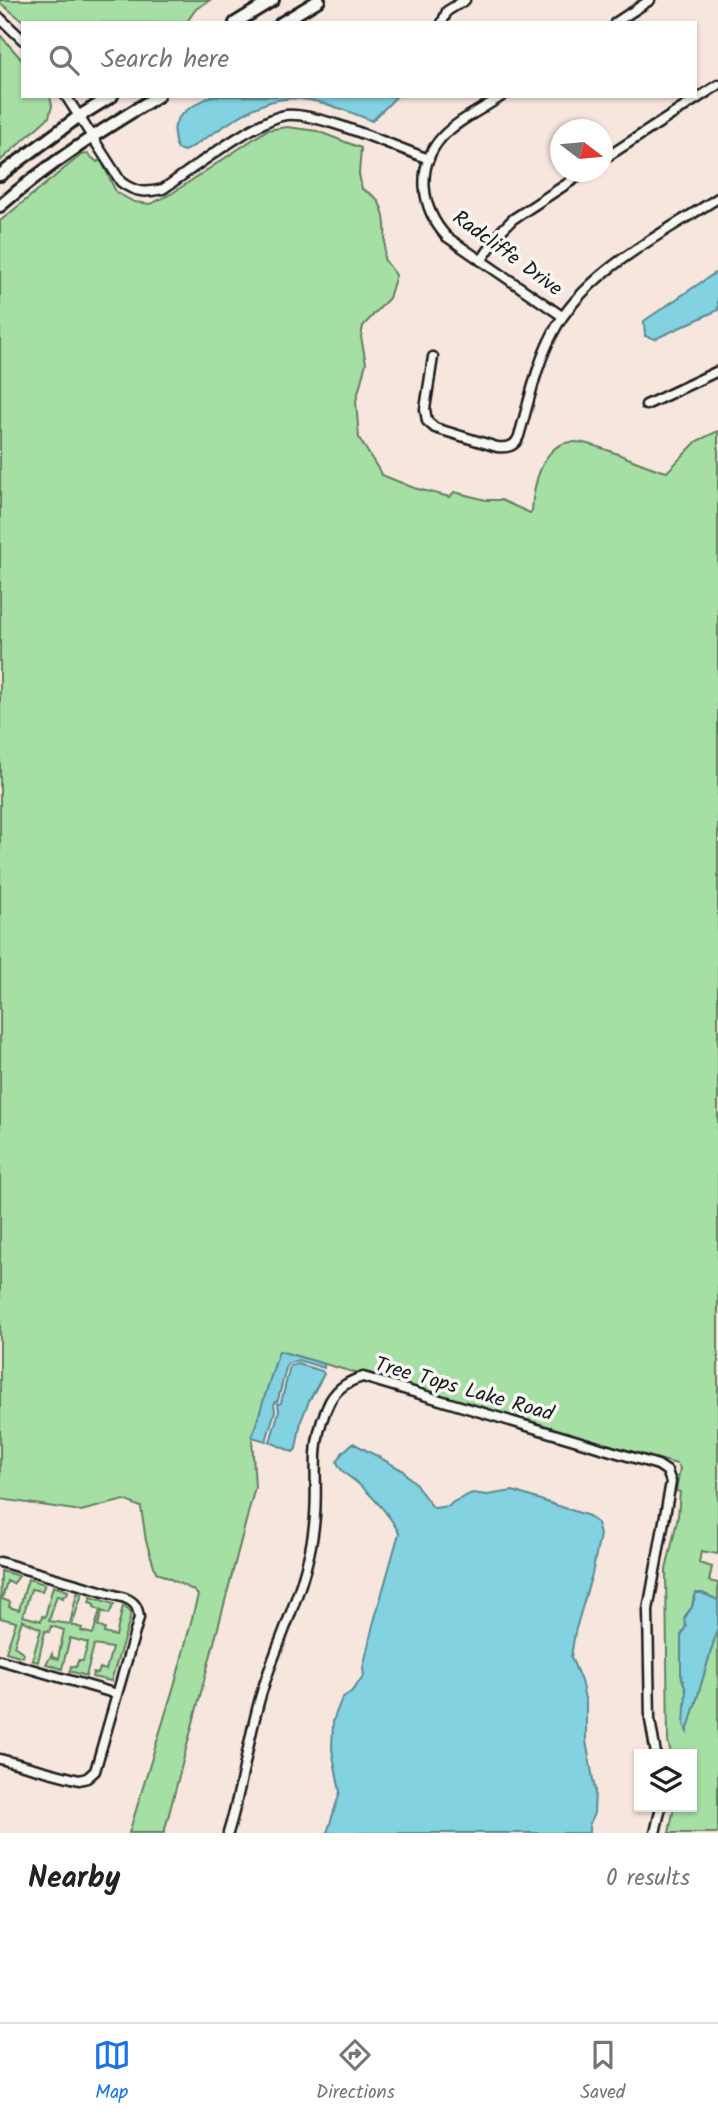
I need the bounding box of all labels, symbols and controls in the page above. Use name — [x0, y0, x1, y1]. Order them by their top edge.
search box — [21, 21, 697, 98]
text: Search here — [101, 39, 229, 81]
icon: search — [45, 41, 83, 79]
north arrow — [550, 119, 613, 182]
street label: Radcliffe Drive — [445, 203, 570, 306]
street label: Tree Tops Lake Road — [371, 1349, 558, 1431]
map controls — [634, 1749, 697, 1812]
button: layers — [634, 1749, 697, 1812]
text: Nearby — [28, 1855, 120, 1903]
text: 0 results — [606, 1861, 690, 1897]
tab: Map — [93, 2036, 131, 2108]
tab: Directions — [316, 2036, 395, 2108]
tab: Saved — [580, 2036, 625, 2108]

